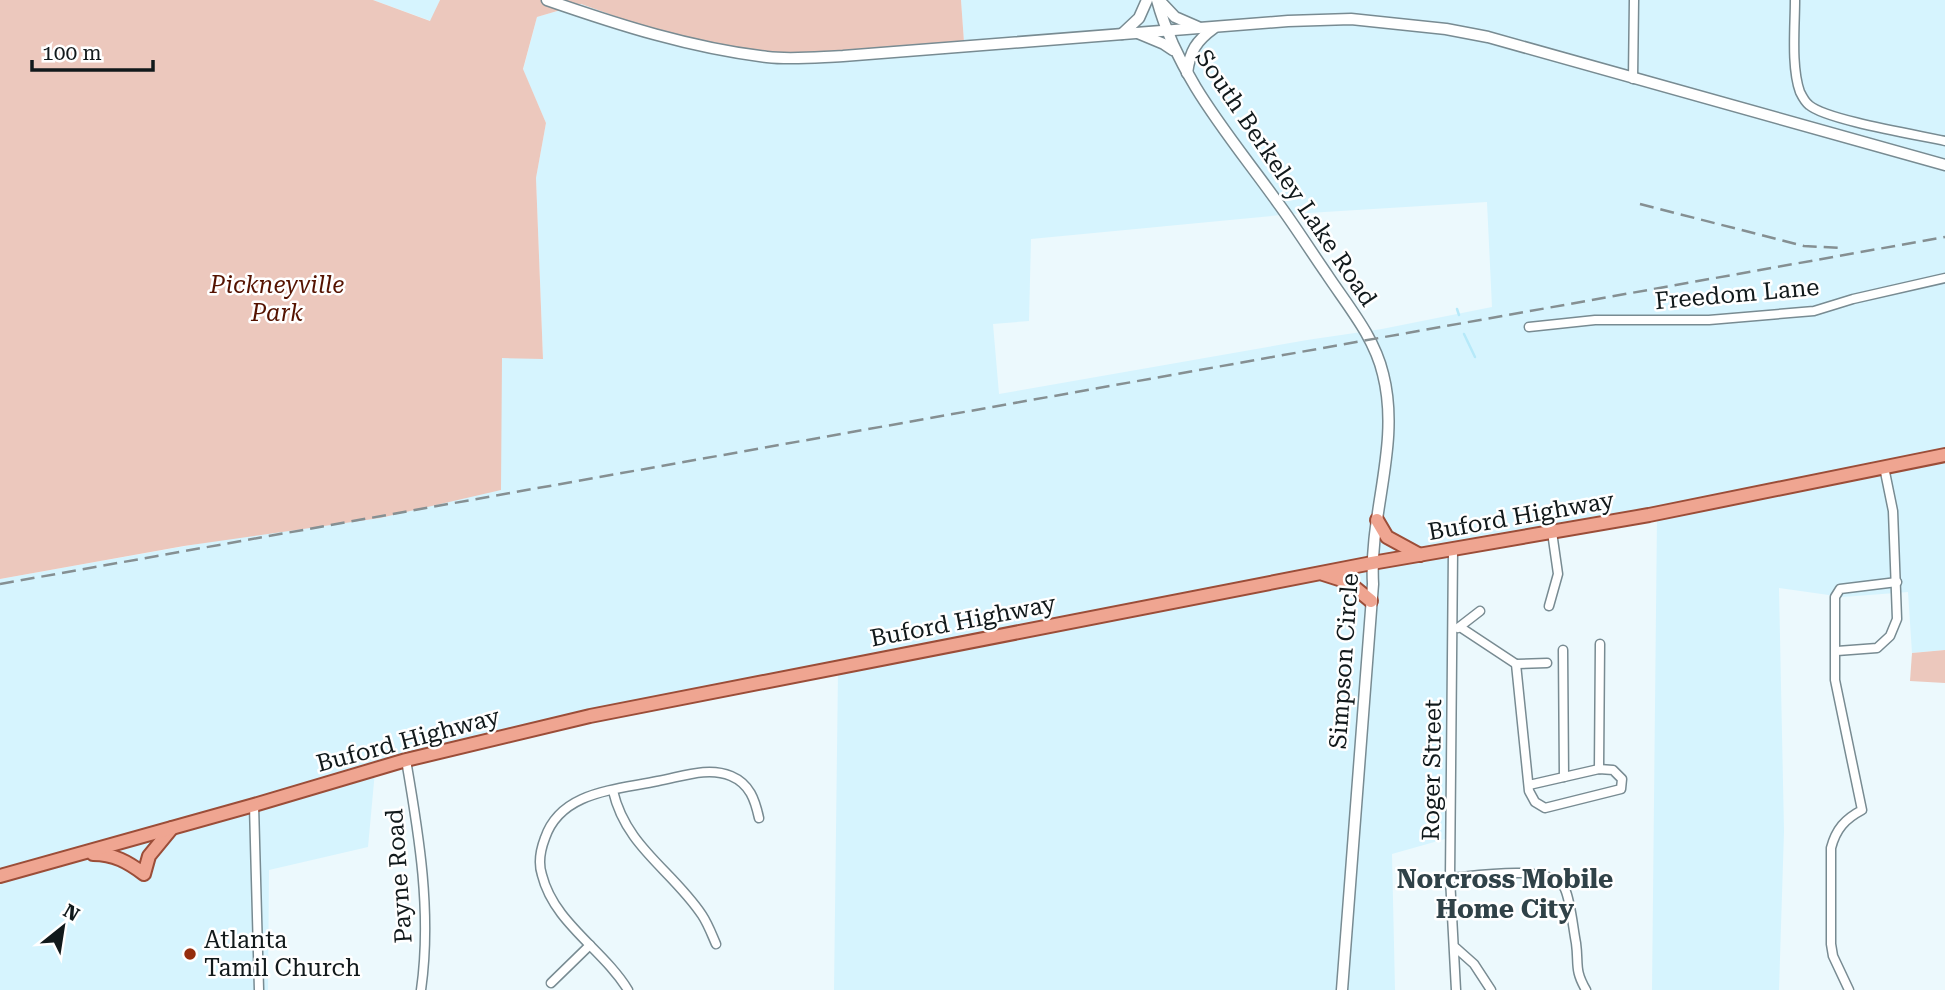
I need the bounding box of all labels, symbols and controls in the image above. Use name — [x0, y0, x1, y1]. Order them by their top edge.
scale bar — [32, 28, 152, 72]
text: 100 m — [42, 41, 102, 65]
street label: South Berkeley Lake Road — [1190, 44, 1382, 312]
park label: Pickneyville Park — [209, 271, 344, 327]
street label: Freedom Lane — [1653, 273, 1821, 315]
street label: Buford Highway — [1426, 486, 1617, 546]
street label: Simpson Circle — [1324, 572, 1364, 750]
street label: Buford Highway — [868, 589, 1059, 653]
street label: Roger Street — [1417, 699, 1447, 841]
street label: Buford Highway — [313, 702, 503, 778]
street label: Payne Road — [380, 808, 418, 944]
district label: Norcross Mobile Home City — [1397, 864, 1613, 924]
north arrow — [28, 892, 98, 962]
text: N — [59, 899, 84, 927]
place label: Atlanta Tamil Church — [204, 926, 361, 982]
marker: Atlanta Tamil Church — [182, 946, 198, 962]

